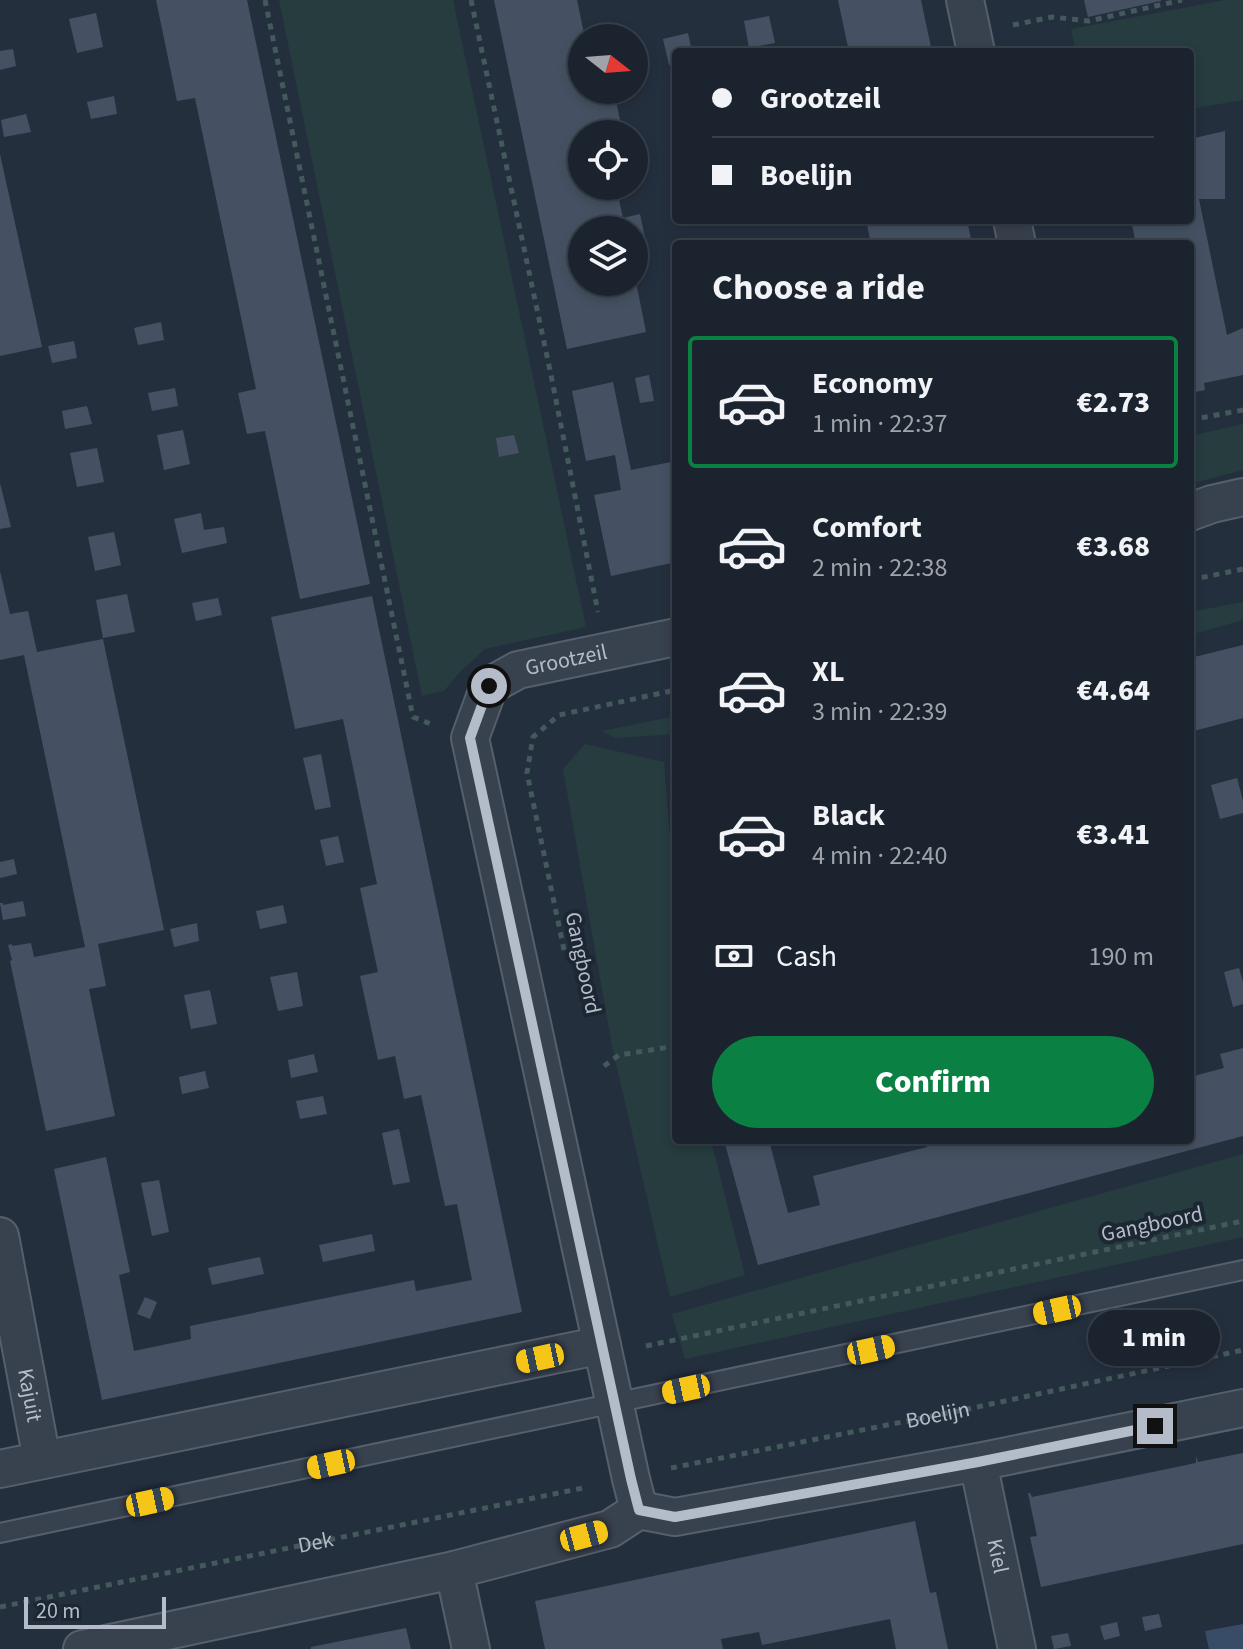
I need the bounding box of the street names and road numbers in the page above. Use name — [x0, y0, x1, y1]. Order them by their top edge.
street label: Grootzeil — [522, 636, 610, 684]
street label: Gangboord — [557, 909, 609, 1017]
street label: Gangboord — [1098, 1198, 1206, 1250]
street label: Kajuit — [9, 1366, 51, 1425]
street label: Boelijn — [903, 1393, 972, 1437]
street label: Dek — [295, 1523, 336, 1562]
street label: Kiel — [978, 1536, 1017, 1576]

